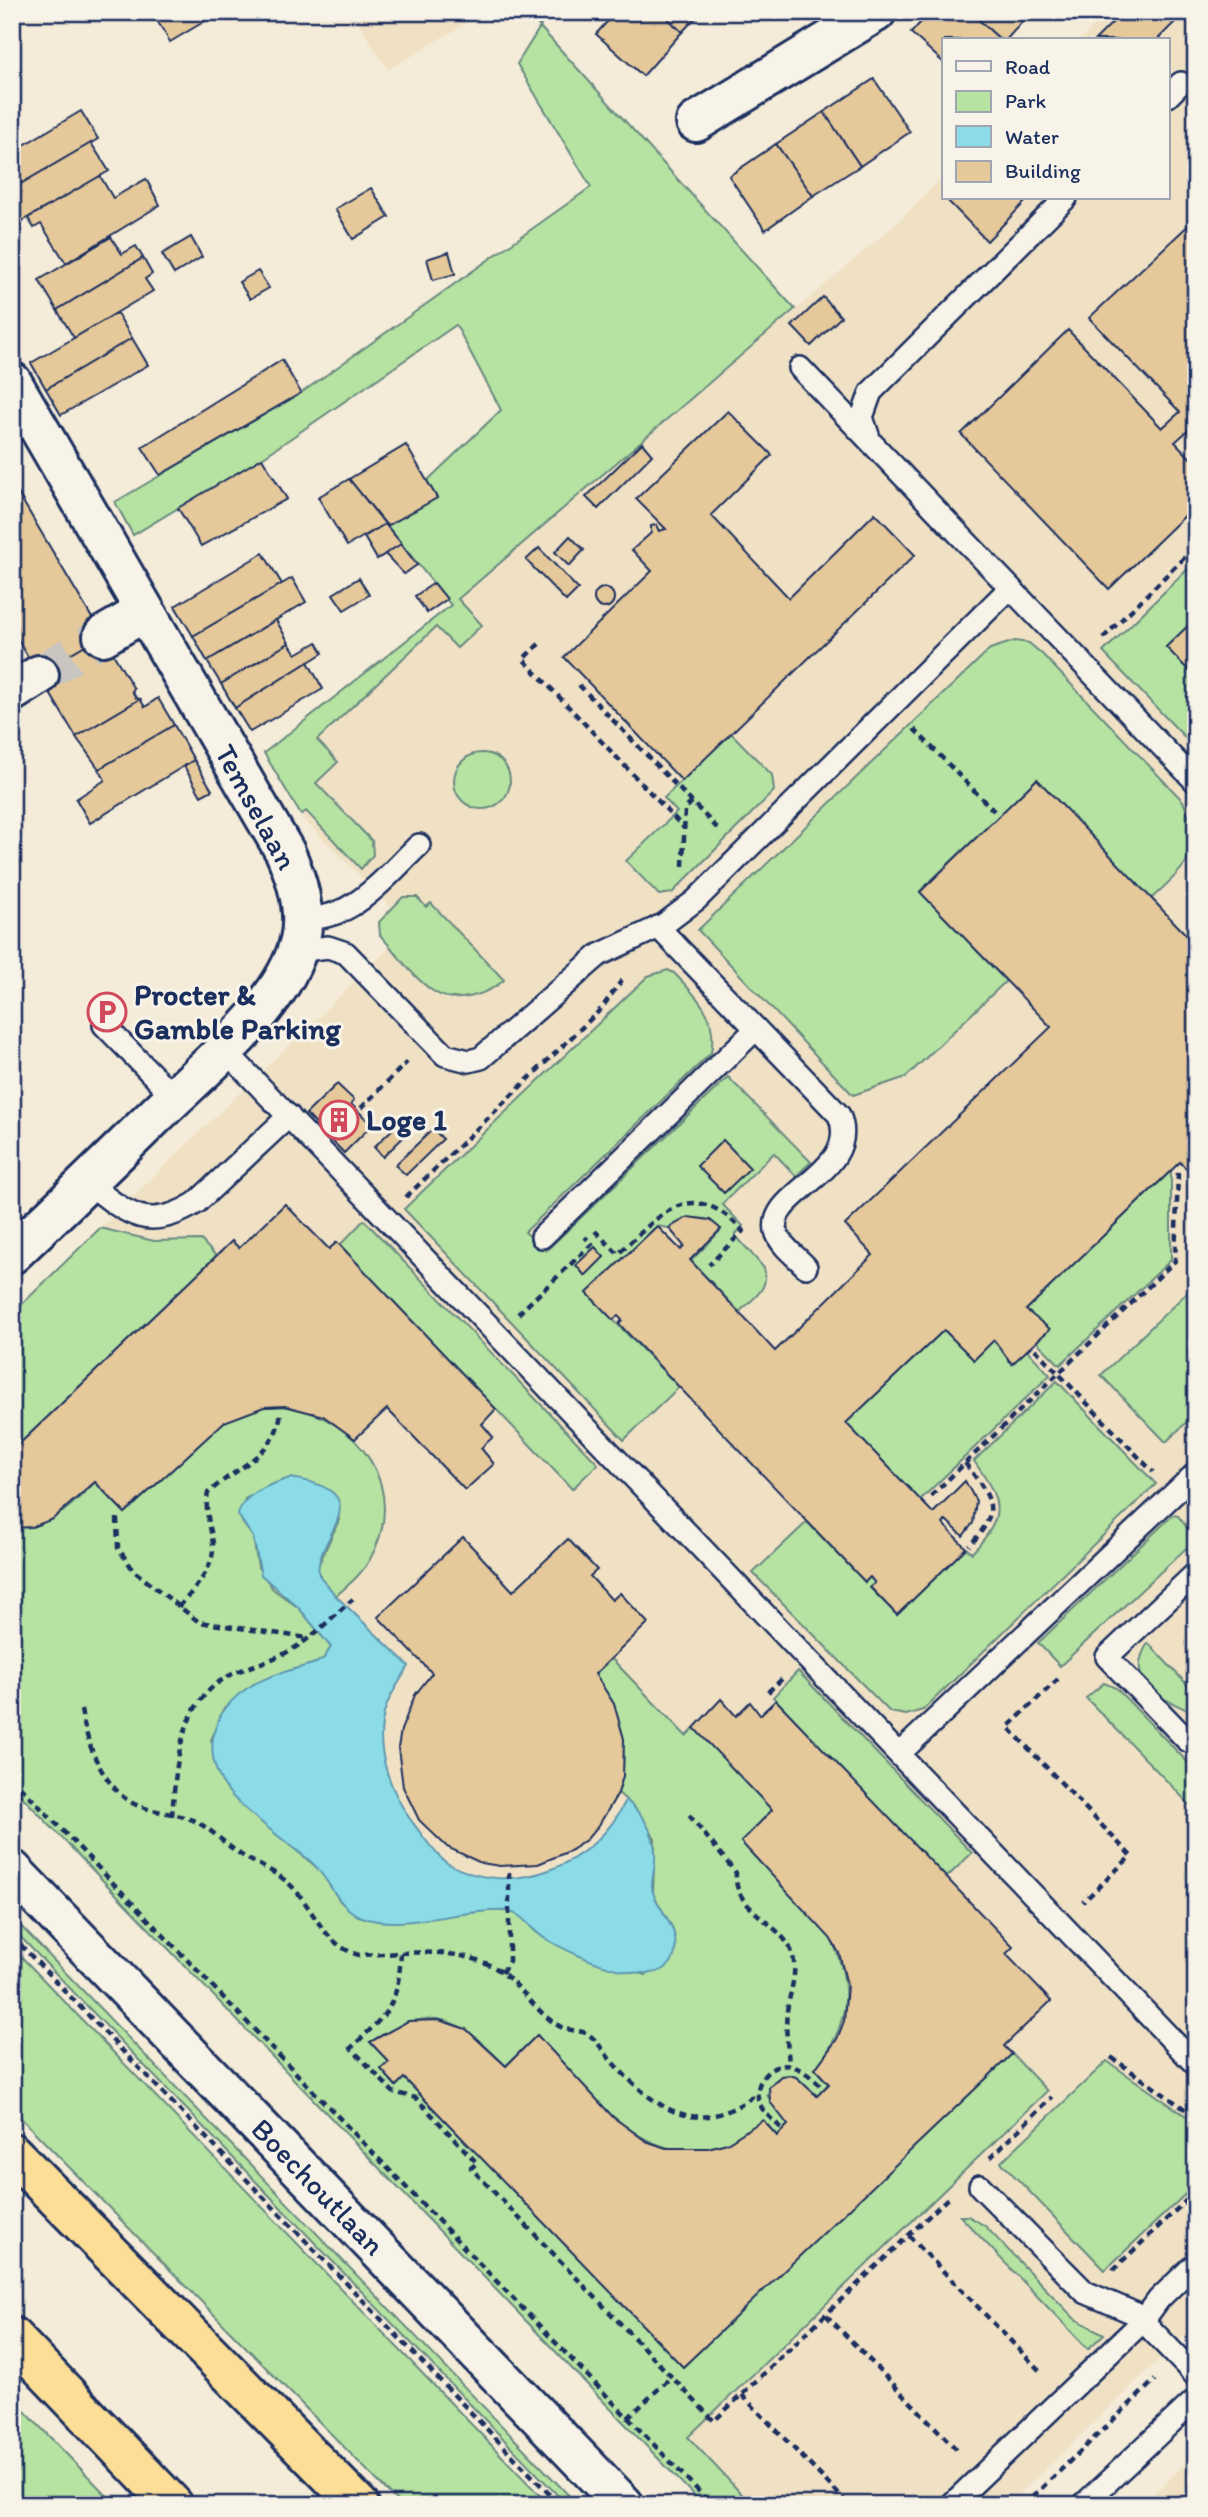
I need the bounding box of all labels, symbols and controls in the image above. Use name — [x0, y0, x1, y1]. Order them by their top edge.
legend — [942, 38, 1170, 200]
text: Road — [1005, 54, 1051, 79]
text: Park — [1005, 88, 1047, 113]
text: Water — [1005, 124, 1059, 149]
text: Building — [1005, 158, 1081, 183]
street label: Temselaan — [207, 738, 306, 876]
place label: Procter & Gamble Parking — [134, 976, 341, 1047]
parking icon: Procter & Gamble Parking — [86, 991, 128, 1033]
building icon: Loge 1 — [318, 1099, 360, 1141]
place label: Loge 1 — [366, 1101, 447, 1138]
street label: Boechoutlaan — [244, 2110, 393, 2263]

